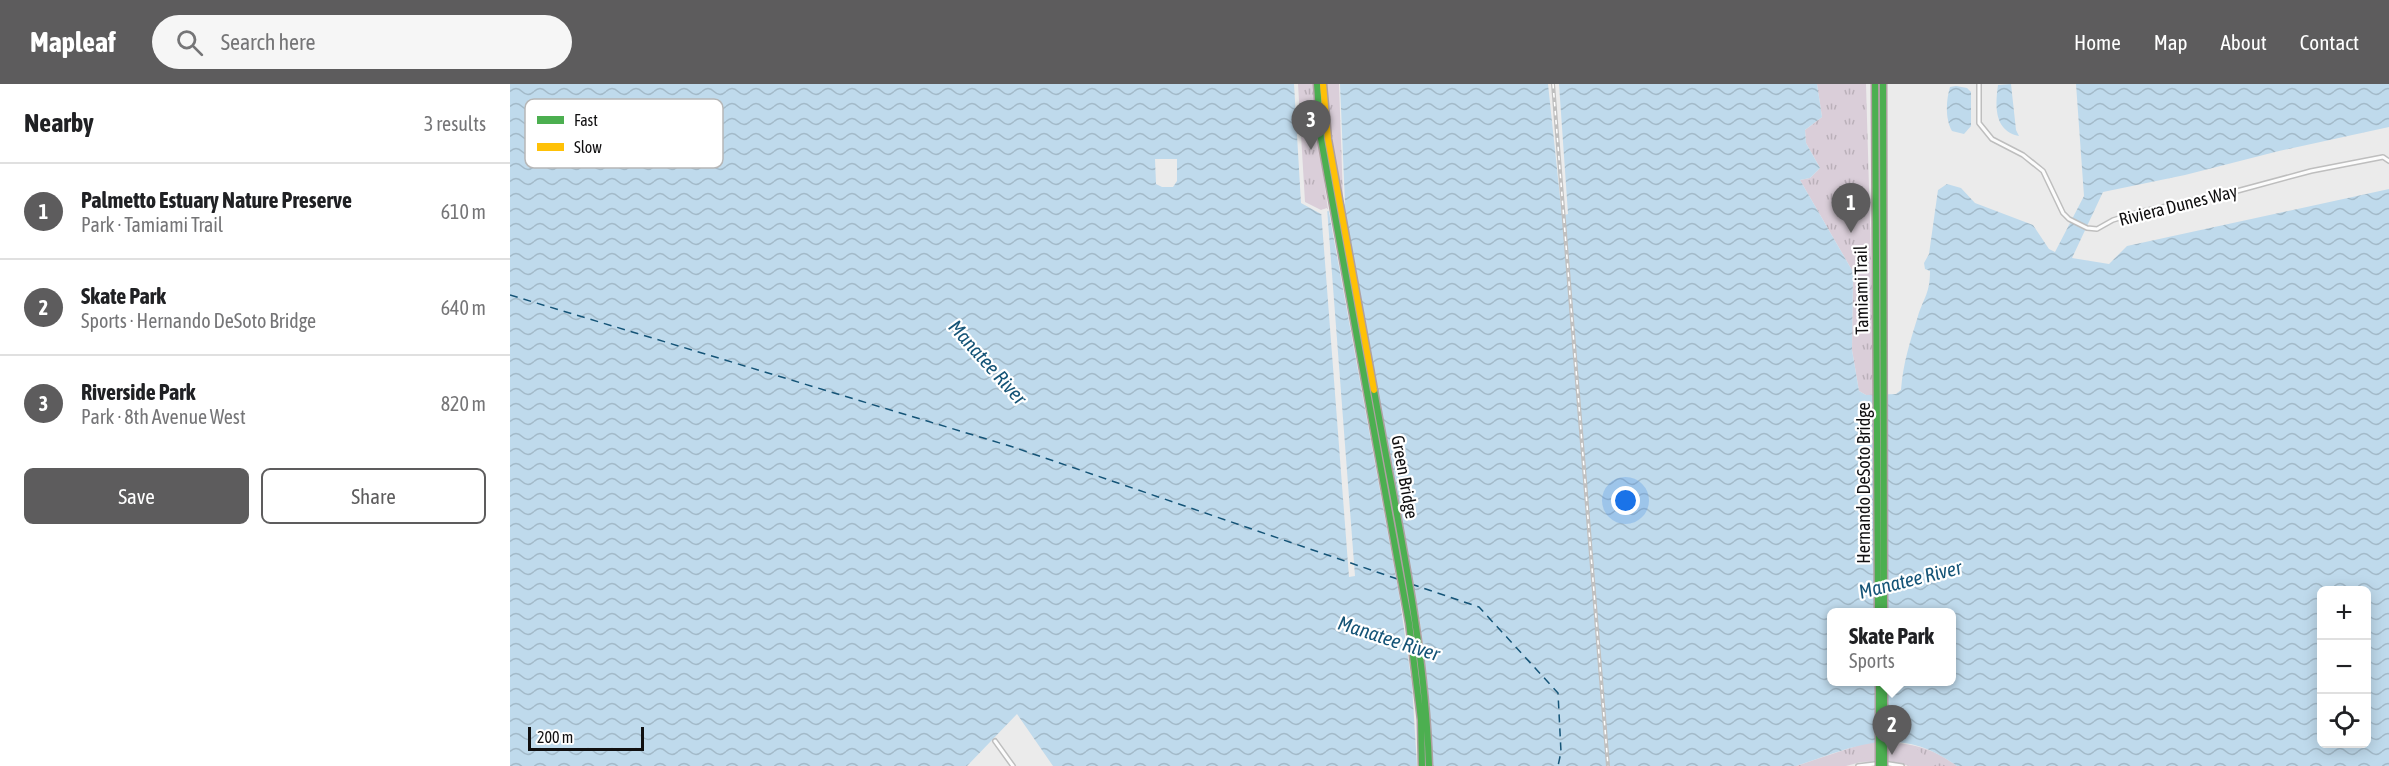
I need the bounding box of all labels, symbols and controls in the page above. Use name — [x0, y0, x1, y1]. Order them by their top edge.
search box — [152, 15, 572, 69]
text: Mapleaf — [30, 26, 116, 58]
icon: search — [173, 26, 206, 59]
text: Search here — [221, 29, 316, 55]
text: Home — [2074, 30, 2121, 54]
text: Map — [2154, 30, 2188, 54]
text: About — [2221, 30, 2267, 54]
text: Contact — [2300, 30, 2359, 54]
legend — [525, 99, 723, 168]
pin: 3 — [1292, 100, 1330, 150]
text: Nearby — [24, 108, 94, 138]
text: Fast — [574, 111, 598, 129]
text: 3 results — [424, 112, 486, 135]
text: Slow — [574, 138, 602, 156]
street label: Riviera Dunes Way — [2117, 180, 2239, 230]
pin: 1 — [1832, 184, 1870, 233]
text: Palmetto Estuary Nature Preserve — [81, 187, 352, 213]
text: 1 — [39, 200, 48, 223]
text: 610 m — [441, 200, 486, 223]
text: Park · Tamiami Trail — [81, 213, 223, 236]
street label: Tamiami Trail — [1850, 245, 1872, 335]
text: Skate Park — [81, 283, 166, 309]
text: 2 — [39, 296, 48, 319]
text: 640 m — [441, 296, 486, 319]
text: Sports · Hernando DeSoto Bridge — [81, 309, 316, 332]
water label: Manatee River — [944, 315, 1033, 410]
text: Riverside Park — [81, 379, 195, 405]
text: 3 — [39, 392, 48, 415]
text: 820 m — [441, 392, 486, 415]
street label: Hernando DeSoto Bridge — [1853, 402, 1874, 564]
text: Park · 8th Avenue West — [81, 405, 246, 428]
street label: Green Bridge — [1387, 434, 1423, 520]
button: Save — [24, 468, 249, 524]
button: Share — [261, 468, 486, 524]
your location — [1611, 486, 1640, 515]
water label: Manatee River — [1856, 555, 1965, 603]
map controls — [2317, 586, 2371, 748]
button: + — [2317, 586, 2371, 640]
popup — [1827, 608, 1956, 686]
water label: Manatee River — [1335, 611, 1444, 666]
text: Skate Park — [1849, 623, 1934, 649]
button: − — [2317, 640, 2371, 694]
text: Sports — [1849, 649, 1895, 672]
button: locate — [2317, 694, 2371, 748]
pin: 2 — [1872, 706, 1912, 755]
scale bar — [528, 724, 644, 752]
text: 200 m — [537, 728, 573, 746]

